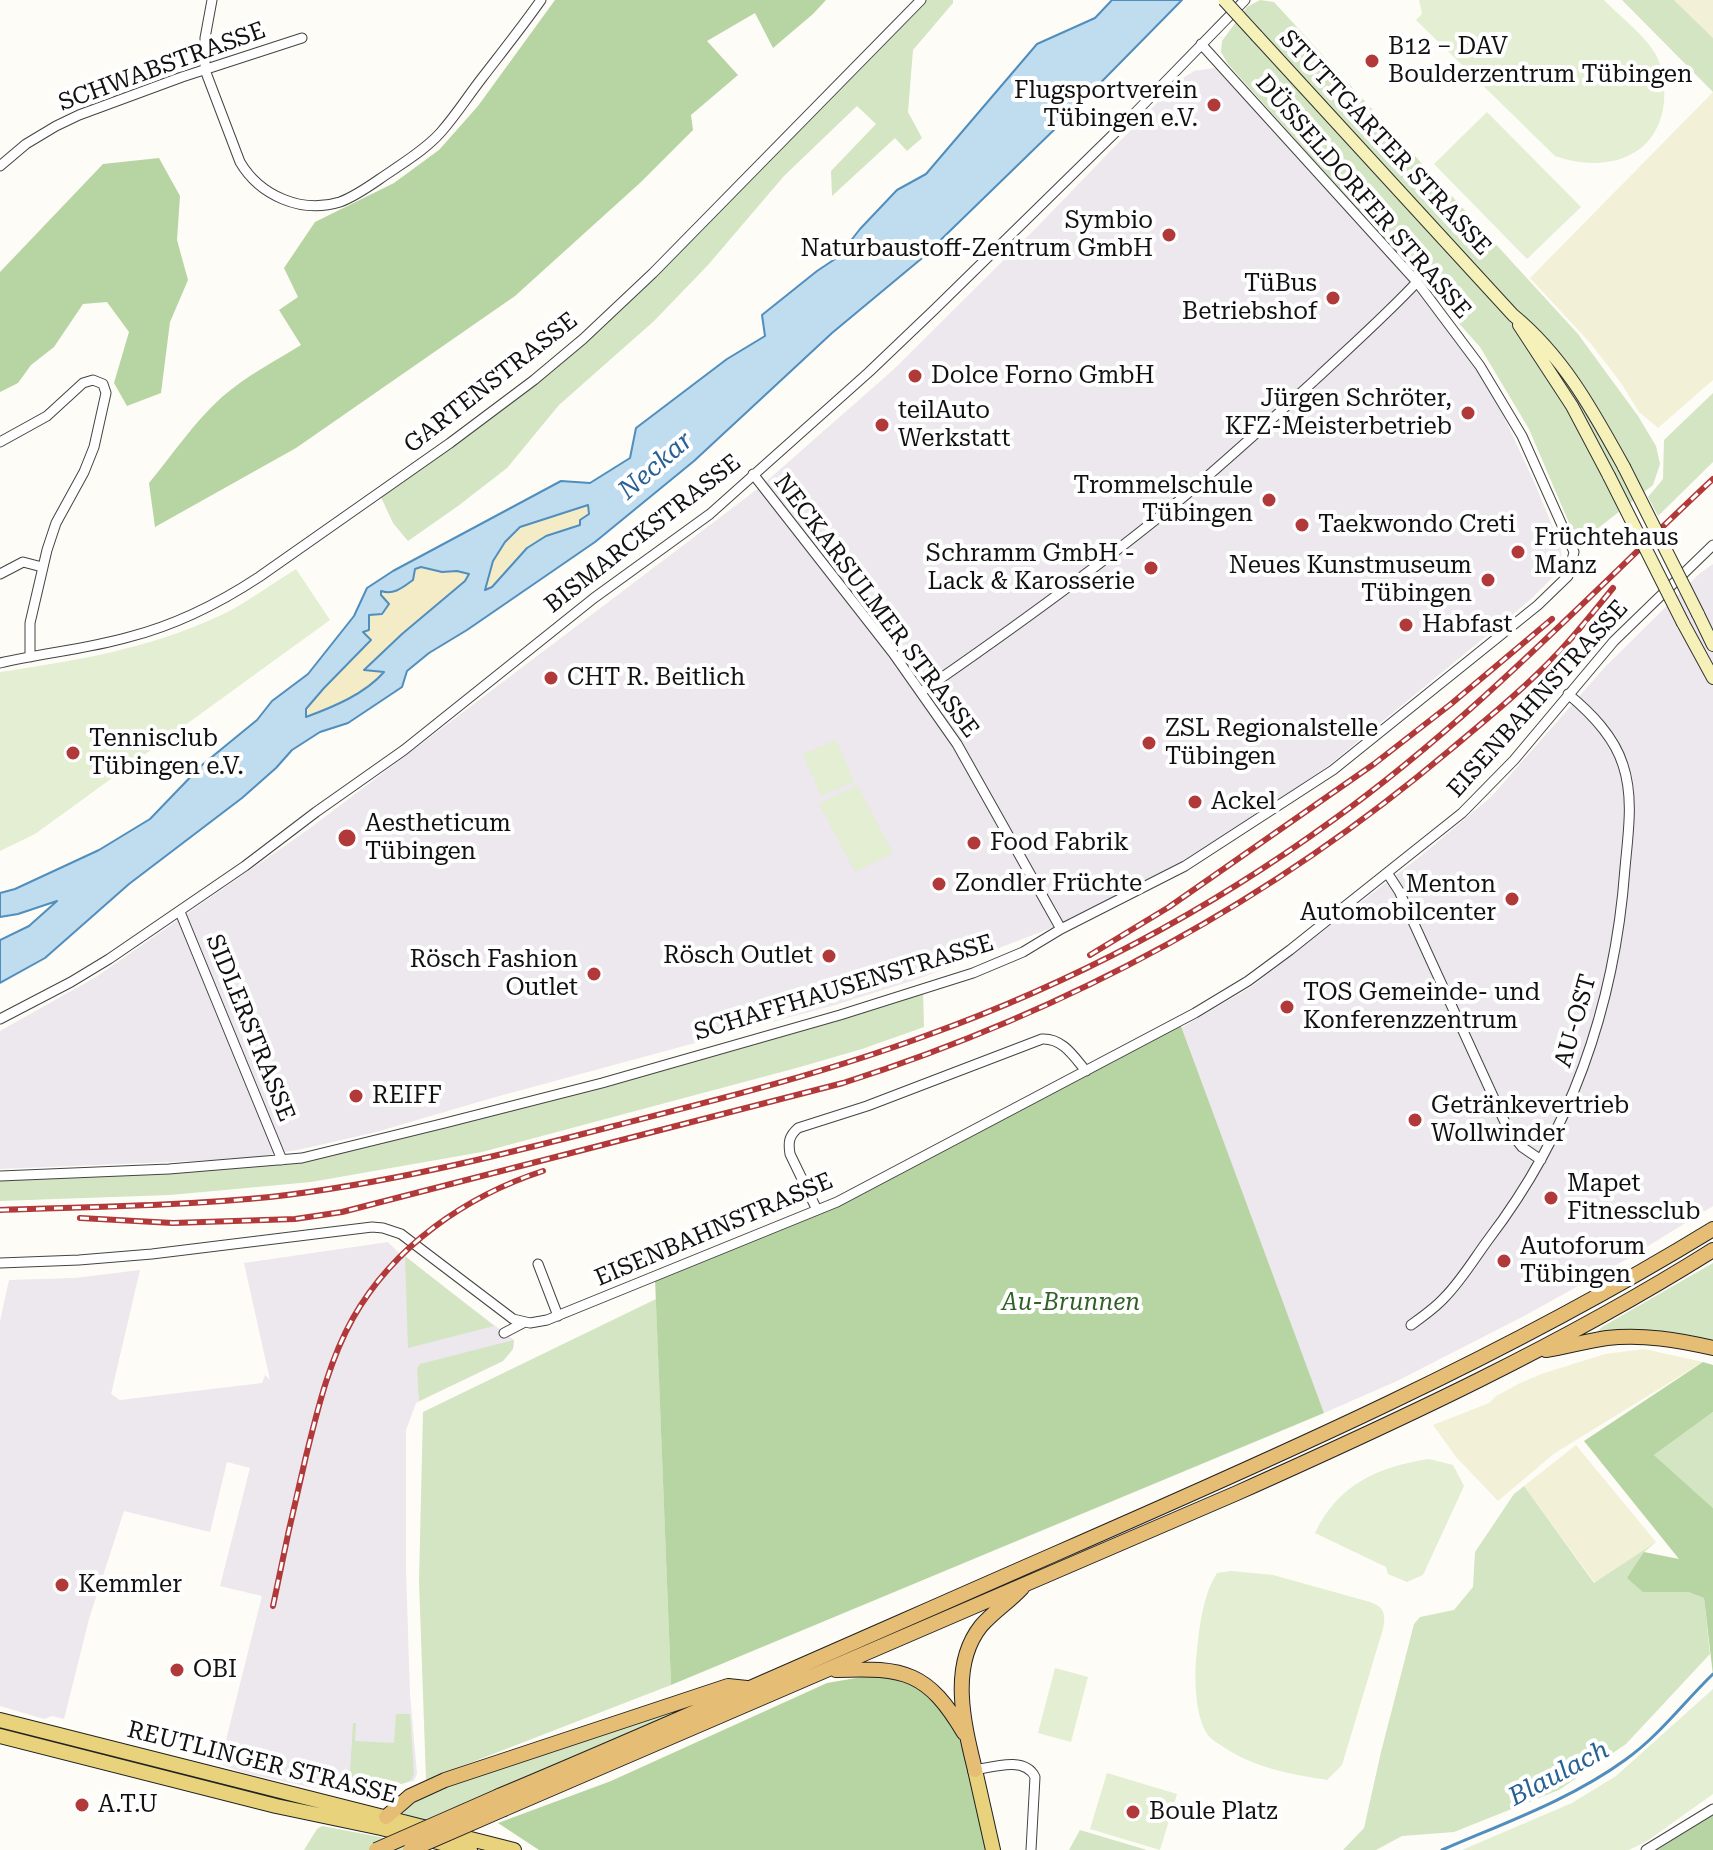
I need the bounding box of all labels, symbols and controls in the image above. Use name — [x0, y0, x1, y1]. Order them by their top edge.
street label: SCHWABSTRASSE — [55, 16, 269, 118]
street label: STUTTGARTER STRASSE — [1273, 24, 1497, 262]
place label: B12 – DAV Boulderzentrum Tübingen — [1388, 33, 1693, 89]
marker: B12 – DAV Boulderzentrum Tübingen — [1363, 52, 1381, 70]
street label: DÜSSELDORFER STRASSE — [1249, 69, 1477, 325]
place label: Flugsportverein Tübingen e.V. — [1014, 77, 1198, 133]
marker: Flugsportverein Tübingen e.V. — [1205, 96, 1223, 114]
place label: Symbio Naturbaustoff-Zentrum GmbH — [801, 207, 1153, 263]
marker: Symbio Naturbaustoff-Zentrum GmbH — [1160, 226, 1178, 244]
place label: TüBus Betriebshof — [1182, 270, 1317, 326]
marker: TüBus Betriebshof — [1324, 289, 1342, 307]
street label: GARTENSTRASSE — [399, 306, 583, 460]
place label: Dolce Forno GmbH — [931, 362, 1154, 390]
marker: Dolce Forno GmbH — [906, 367, 924, 385]
place label: Jürgen Schröter, KFZ-Meisterbetrieb — [1225, 385, 1452, 441]
place label: teilAuto Werkstatt — [898, 397, 1011, 453]
marker: Jürgen Schröter, KFZ-Meisterbetrieb — [1459, 404, 1477, 422]
marker: teilAuto Werkstatt — [873, 416, 891, 434]
water label: Neckar — [613, 425, 699, 507]
street label: BISMARCKSTRASSE — [539, 449, 747, 619]
street label: NECKARSULMER STRASSE — [767, 469, 985, 743]
place label: Trommelschule Tübingen — [1073, 472, 1253, 528]
marker: Trommelschule Tübingen — [1260, 491, 1278, 509]
place label: Taekwondo Creti — [1318, 511, 1516, 539]
marker: Taekwondo Creti — [1293, 516, 1311, 534]
place label: Früchtehaus Manz — [1534, 524, 1678, 580]
place label: Schramm GmbH - Lack & Karosserie — [926, 540, 1135, 596]
marker: Früchtehaus Manz — [1509, 543, 1527, 561]
place label: Neues Kunstmuseum Tübingen — [1229, 552, 1472, 608]
marker: Schramm GmbH - Lack & Karosserie — [1142, 559, 1160, 577]
marker: Neues Kunstmuseum Tübingen — [1479, 571, 1497, 589]
street label: EISENBAHNSTRASSE — [1442, 594, 1634, 804]
place label: Habfast — [1422, 611, 1512, 639]
marker: Habfast — [1397, 616, 1415, 634]
place label: CHT R. Beitlich — [567, 664, 745, 692]
marker: CHT R. Beitlich — [542, 669, 560, 687]
place label: ZSL Regionalstelle Tübingen — [1165, 715, 1378, 771]
place label: Tennisclub Tübingen e.V. — [89, 725, 244, 781]
marker: ZSL Regionalstelle Tübingen — [1140, 734, 1158, 752]
marker: Tennisclub Tübingen e.V. — [64, 744, 82, 762]
place label: Ackel — [1211, 788, 1276, 816]
marker: Ackel — [1186, 793, 1204, 811]
place label: Aestheticum Tübingen — [365, 810, 511, 866]
marker: Aestheticum Tübingen — [336, 827, 358, 849]
place label: Food Fabrik — [990, 829, 1129, 857]
marker: Food Fabrik — [965, 834, 983, 852]
place label: Zondler Früchte — [955, 870, 1142, 898]
place label: Menton Automobilcenter — [1300, 871, 1496, 927]
marker: Zondler Früchte — [930, 875, 948, 893]
marker: Menton Automobilcenter — [1503, 890, 1521, 908]
street label: SCHAFFHAUSENSTRASSE — [691, 929, 997, 1047]
street label: SIDLERSTRASSE — [199, 930, 301, 1126]
place label: Rösch Outlet — [663, 942, 813, 970]
place label: Rösch Fashion Outlet — [410, 946, 578, 1002]
marker: Rösch Outlet — [820, 947, 838, 965]
marker: Rösch Fashion Outlet — [585, 965, 603, 983]
street label: AU-OST — [1549, 971, 1603, 1071]
place label: TOS Gemeinde- und Konferenzzentrum — [1303, 979, 1540, 1035]
marker: TOS Gemeinde- und Konferenzzentrum — [1278, 998, 1296, 1016]
place label: REIFF — [372, 1082, 442, 1110]
marker: REIFF — [347, 1087, 365, 1105]
place label: Getränkevertrieb Wollwinder — [1431, 1092, 1629, 1148]
marker: Getränkevertrieb Wollwinder — [1406, 1111, 1424, 1129]
street label: EISENBAHNSTRASSE — [591, 1167, 837, 1293]
place label: Mapet Fitnessclub — [1567, 1170, 1701, 1226]
marker: Mapet Fitnessclub — [1542, 1189, 1560, 1207]
place label: Autoforum Tübingen — [1520, 1233, 1645, 1289]
marker: Autoforum Tübingen — [1495, 1252, 1513, 1270]
park label: Au-Brunnen — [1002, 1289, 1140, 1317]
place label: Kemmler — [78, 1571, 182, 1599]
marker: Kemmler — [53, 1576, 71, 1594]
place label: OBI — [193, 1656, 237, 1684]
marker: OBI — [168, 1661, 186, 1679]
street label: REUTLINGER STRASSE — [124, 1716, 400, 1810]
water label: Blaulach — [1504, 1735, 1614, 1813]
place label: A.T.U — [98, 1791, 158, 1819]
marker: A.T.U — [73, 1796, 91, 1814]
place label: Boule Platz — [1149, 1798, 1277, 1826]
marker: Boule Platz — [1124, 1803, 1142, 1821]

